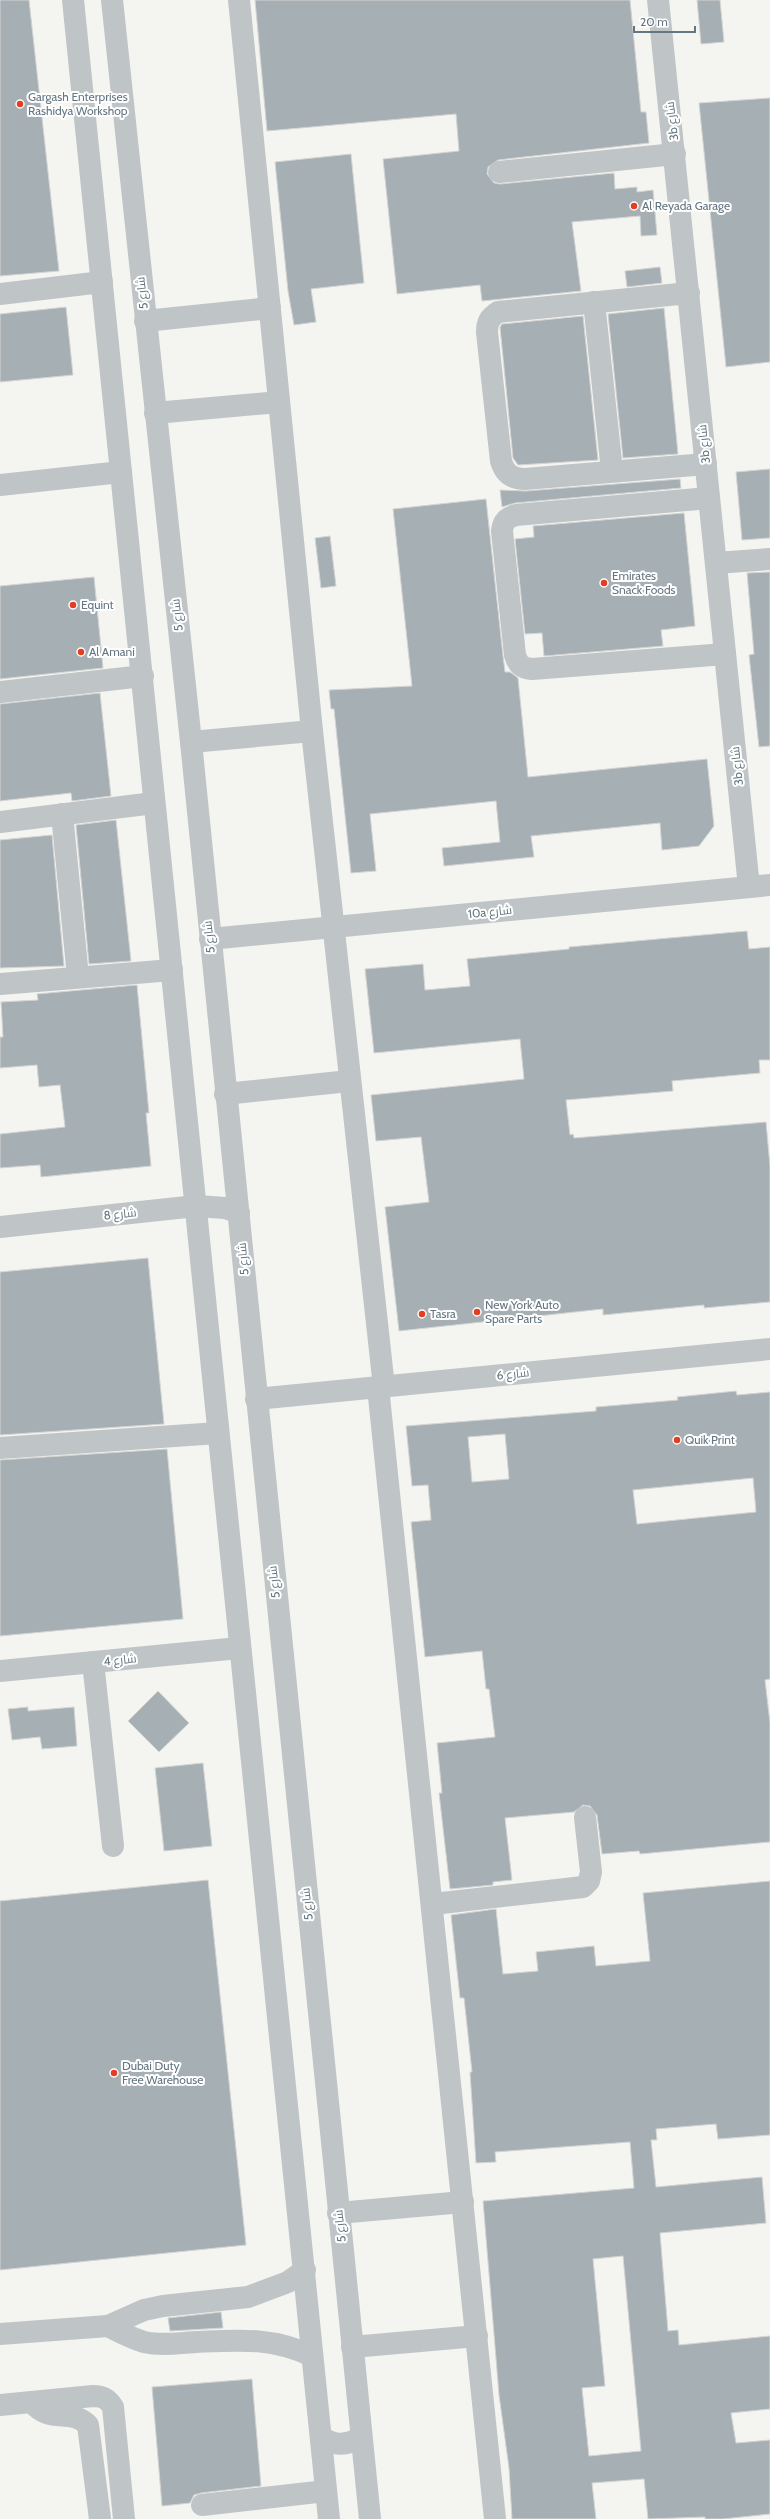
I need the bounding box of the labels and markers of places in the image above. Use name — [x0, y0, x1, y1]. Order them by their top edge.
place label: Gargash Enterprises Rashidya Workshop — [28, 89, 128, 118]
marker: Gargash Enterprises Rashidya Workshop — [15, 99, 25, 109]
place label: Al Reyada Garage — [642, 198, 730, 213]
marker: Al Reyada Garage — [629, 201, 639, 211]
place label: Emirates Snack Foods — [612, 568, 676, 597]
marker: Emirates Snack Foods — [599, 578, 609, 588]
place label: Equint — [81, 597, 114, 612]
marker: Equint — [68, 600, 78, 610]
place label: Al Amani — [89, 644, 135, 659]
marker: Al Amani — [76, 647, 86, 657]
place label: New York Auto Spare Parts — [485, 1297, 560, 1326]
place label: Tasra — [430, 1306, 456, 1321]
marker: New York Auto Spare Parts — [472, 1307, 482, 1317]
marker: Tasra — [417, 1309, 427, 1319]
place label: Quik Print — [685, 1432, 735, 1447]
marker: Quik Print — [672, 1435, 682, 1445]
place label: Dubai Duty Free Warehouse — [122, 2058, 203, 2087]
marker: Dubai Duty Free Warehouse — [109, 2068, 119, 2078]

